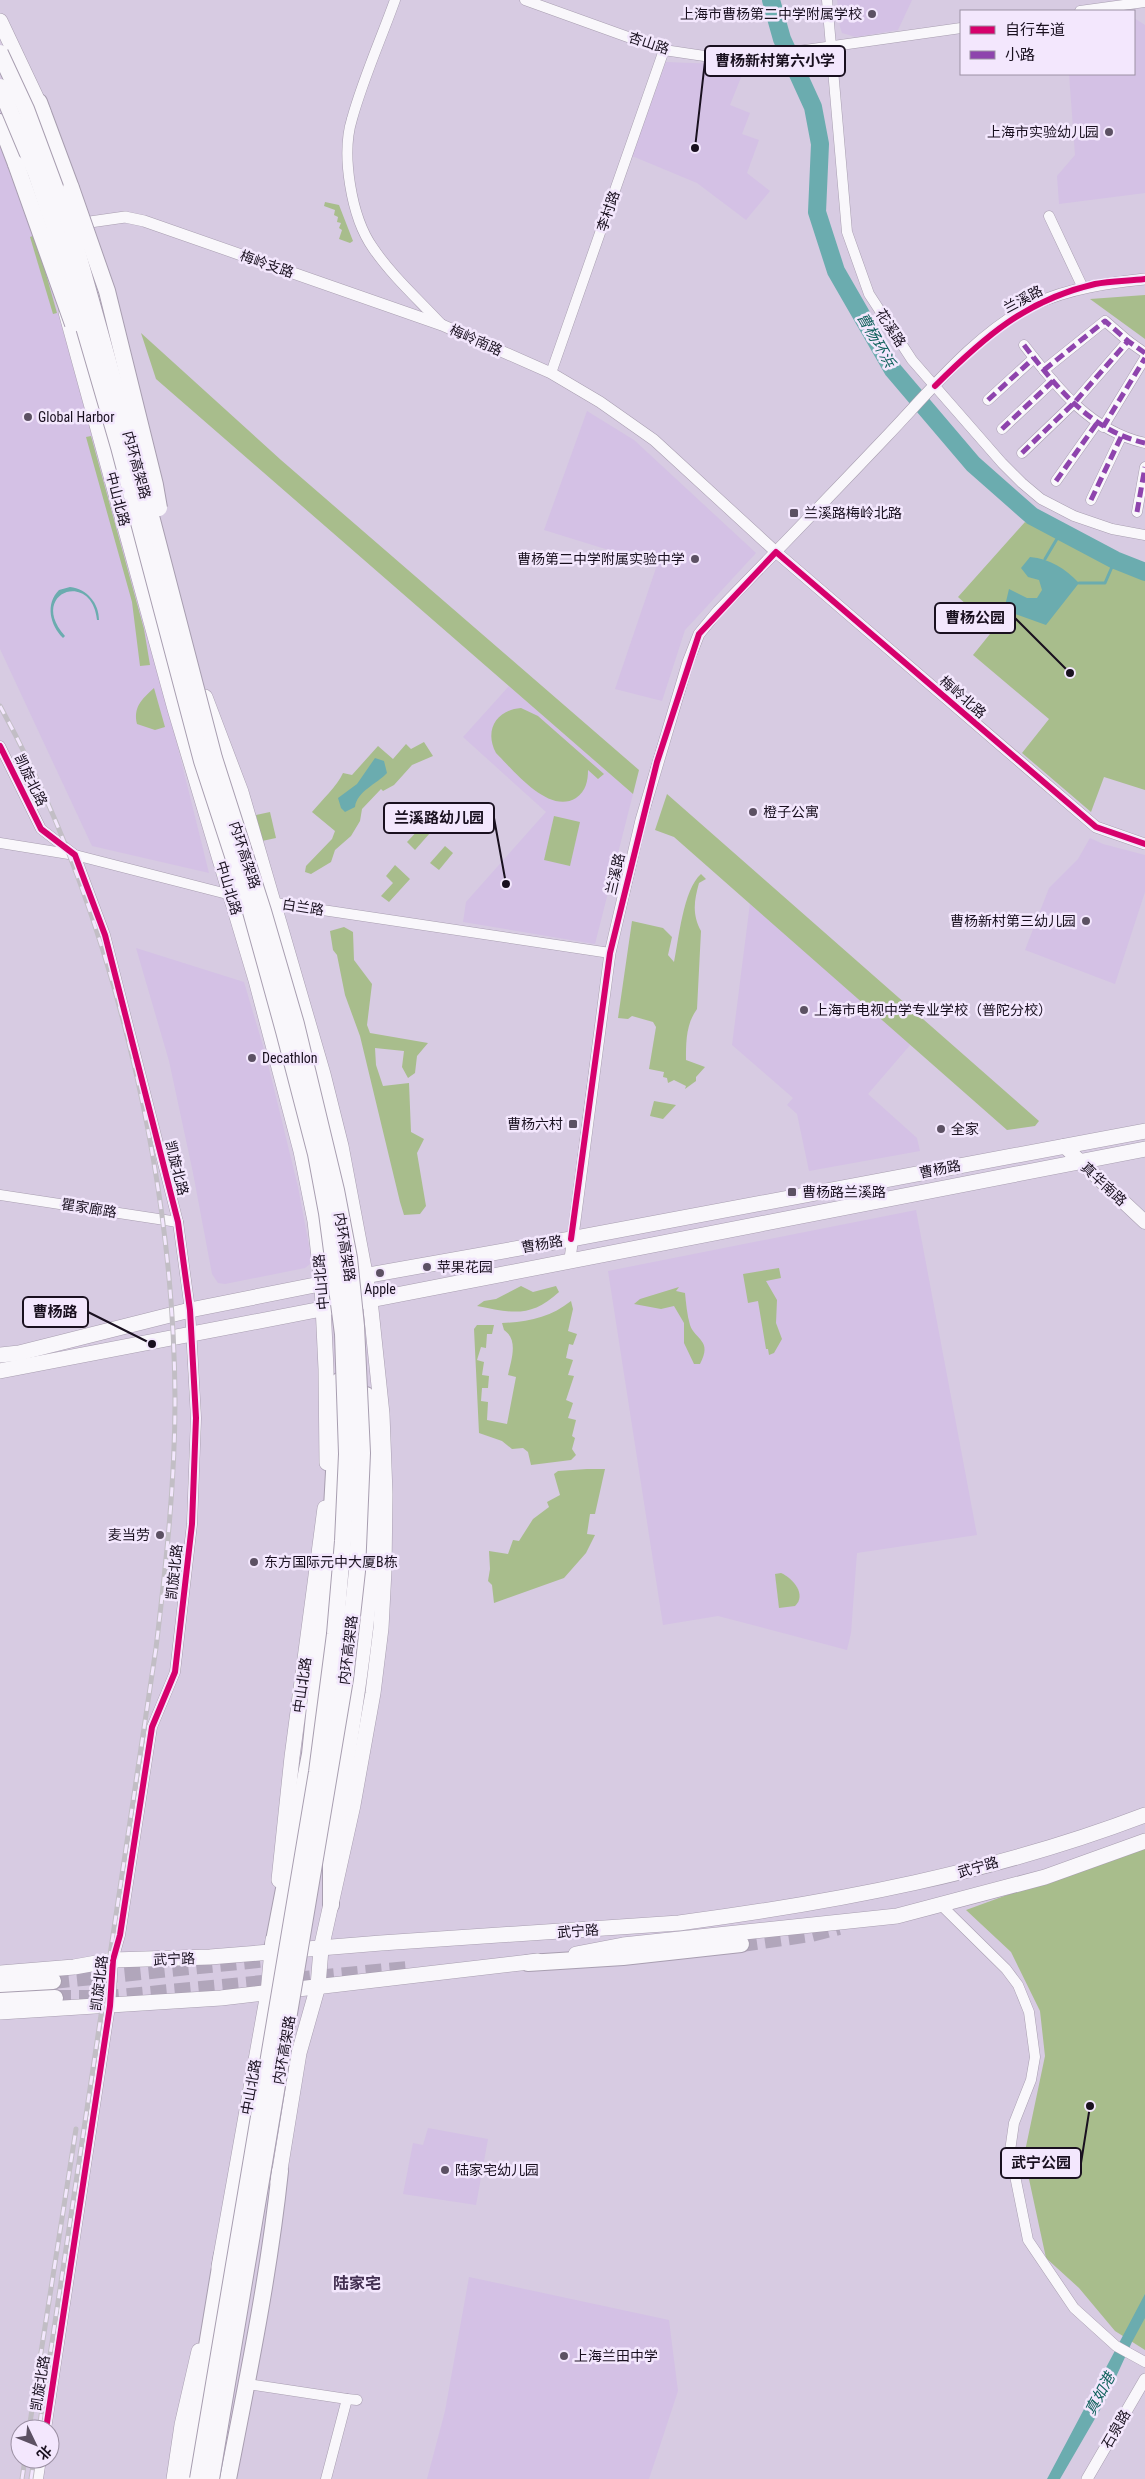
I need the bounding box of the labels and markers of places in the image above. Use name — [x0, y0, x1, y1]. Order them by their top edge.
place label: 上海市曹杨第二中学附属学校 — [680, 6, 862, 22]
marker: 上海市曹杨第二中学附属学校 — [866, 8, 878, 20]
callout: 曹杨新村第六小学 — [705, 46, 845, 76]
place label: 上海市实验幼儿园 — [987, 124, 1099, 140]
marker: 上海市实验幼儿园 — [1103, 126, 1115, 138]
place label: Global Harbor — [38, 409, 114, 425]
marker: Global Harbor — [22, 411, 34, 423]
place label: 兰溪路梅岭北路 — [804, 505, 902, 521]
marker: 兰溪路梅岭北路 — [788, 507, 800, 519]
place label: 曹杨第二中学附属实验中学 — [517, 551, 685, 567]
marker: 曹杨第二中学附属实验中学 — [689, 553, 701, 565]
callout: 曹杨公园 — [935, 603, 1015, 633]
callout: 兰溪路幼儿园 — [384, 803, 494, 833]
place label: 橙子公寓 — [763, 804, 819, 820]
marker: 橙子公寓 — [747, 806, 759, 818]
place label: 曹杨新村第三幼儿园 — [950, 913, 1076, 929]
marker: 曹杨新村第三幼儿园 — [1080, 915, 1092, 927]
place label: 上海市电视中学专业学校（普陀分校） — [814, 1002, 1052, 1018]
marker: 上海市电视中学专业学校（普陀分校） — [798, 1004, 810, 1016]
place label: Decathlon — [262, 1050, 318, 1066]
marker: Decathlon — [246, 1052, 258, 1064]
place label: 曹杨六村 — [507, 1116, 563, 1132]
marker: 曹杨六村 — [567, 1118, 579, 1130]
place label: 全家 — [951, 1121, 979, 1137]
marker: 全家 — [935, 1123, 947, 1135]
place label: 曹杨路兰溪路 — [802, 1184, 886, 1200]
marker: 曹杨路兰溪路 — [786, 1186, 798, 1198]
place label: 苹果花园 — [437, 1259, 493, 1275]
marker: 苹果花园 — [421, 1261, 433, 1273]
marker: Apple — [374, 1267, 386, 1279]
place label: Apple — [364, 1281, 396, 1297]
callout: 曹杨路 — [23, 1297, 88, 1327]
place label: 麦当劳 — [108, 1527, 150, 1543]
marker: 麦当劳 — [154, 1529, 166, 1541]
place label: 东方国际元中大厦B栋 — [264, 1554, 398, 1570]
marker: 东方国际元中大厦B栋 — [248, 1556, 260, 1568]
callout: 武宁公园 — [1001, 2148, 1081, 2178]
place label: 陆家宅幼儿园 — [455, 2162, 539, 2178]
marker: 陆家宅幼儿园 — [439, 2164, 451, 2176]
place label: 上海兰田中学 — [574, 2348, 658, 2364]
marker: 上海兰田中学 — [558, 2350, 570, 2362]

